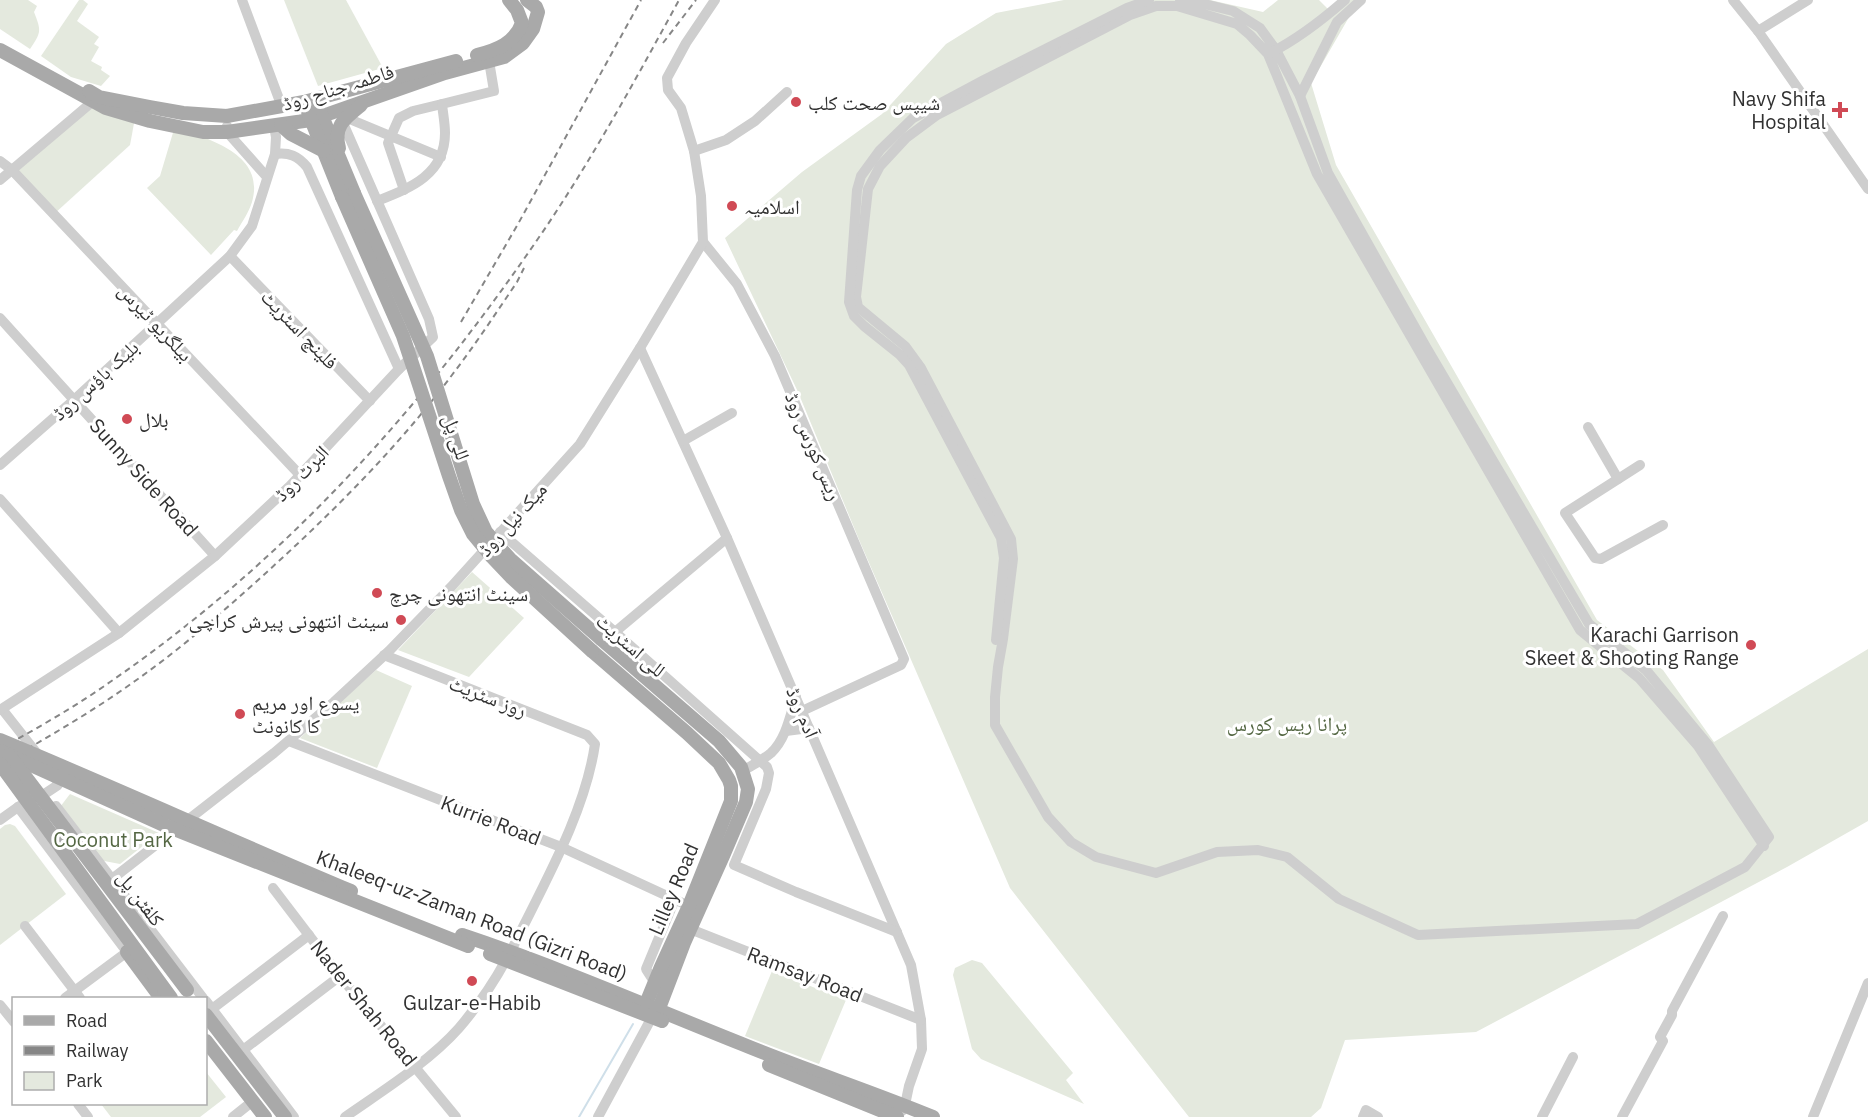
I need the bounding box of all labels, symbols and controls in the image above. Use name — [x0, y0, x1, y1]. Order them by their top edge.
street label: فاطمہ جناح روڈ — [279, 57, 397, 117]
place label: Navy Shifa Hospital — [1732, 85, 1826, 135]
place label: شیپس صحت کلب — [808, 89, 940, 116]
marker: شیپس صحت کلب — [789, 95, 803, 109]
marker: Navy Shifa Hospital — [1831, 101, 1849, 119]
place label: اسلامیہ — [744, 193, 800, 220]
marker: اسلامیہ — [725, 199, 739, 213]
street label: بیلگریو ٹیرس — [113, 277, 199, 367]
street label: فلینچ اسٹریٹ — [255, 283, 345, 375]
street label: بلیک ہاؤس روڈ — [46, 334, 144, 426]
street label: ریس کورس روڈ — [779, 388, 849, 504]
place label: بلال — [139, 406, 169, 433]
street label: للی پل — [437, 411, 477, 463]
street label: Sunny Side Road — [84, 412, 204, 542]
marker: بلال — [120, 412, 134, 426]
street label: البرٹ روڈ — [268, 439, 334, 507]
street label: میک نیل روڈ — [471, 476, 553, 562]
place label: سینٹ انتھونی چرچ — [389, 580, 528, 607]
marker: سینٹ انتھونی چرچ — [370, 586, 384, 600]
place label: سینٹ انتھونی پیرش کراچی — [189, 607, 389, 634]
street label: للی اسٹریٹ — [590, 607, 672, 683]
marker: سینٹ انتھونی پیرش کراچی — [394, 613, 408, 627]
place label: Karachi Garrison Skeet & Shooting Range — [1525, 621, 1739, 671]
marker: Karachi Garrison Skeet & Shooting Range — [1744, 638, 1758, 652]
street label: روز سٹریٹ — [445, 669, 531, 723]
street label: آدم روڈ — [779, 682, 826, 743]
place label: یسوع اور مریم کا کانونٹ — [252, 689, 359, 739]
marker: یسوع اور مریم کا کانونٹ — [233, 707, 247, 721]
park label: پرانا ریس کورس — [1227, 710, 1347, 737]
street label: Kurrie Road — [437, 789, 545, 851]
park label: Coconut Park — [53, 826, 173, 853]
street label: Lilley Road — [642, 839, 704, 939]
street label: Khaleeq-uz-Zaman Road (Gizri Road) — [313, 843, 631, 987]
street label: کلفٹن پل — [111, 865, 171, 931]
street label: Nader Shah Road — [305, 934, 423, 1072]
street label: Ramsay Road — [743, 940, 867, 1008]
marker: Gulzar-e-Habib — [465, 974, 479, 988]
place label: Gulzar-e-Habib — [403, 989, 541, 1016]
legend — [12, 997, 207, 1105]
text: Road — [66, 1009, 107, 1032]
text: Railway — [66, 1039, 128, 1062]
text: Park — [66, 1069, 103, 1092]

